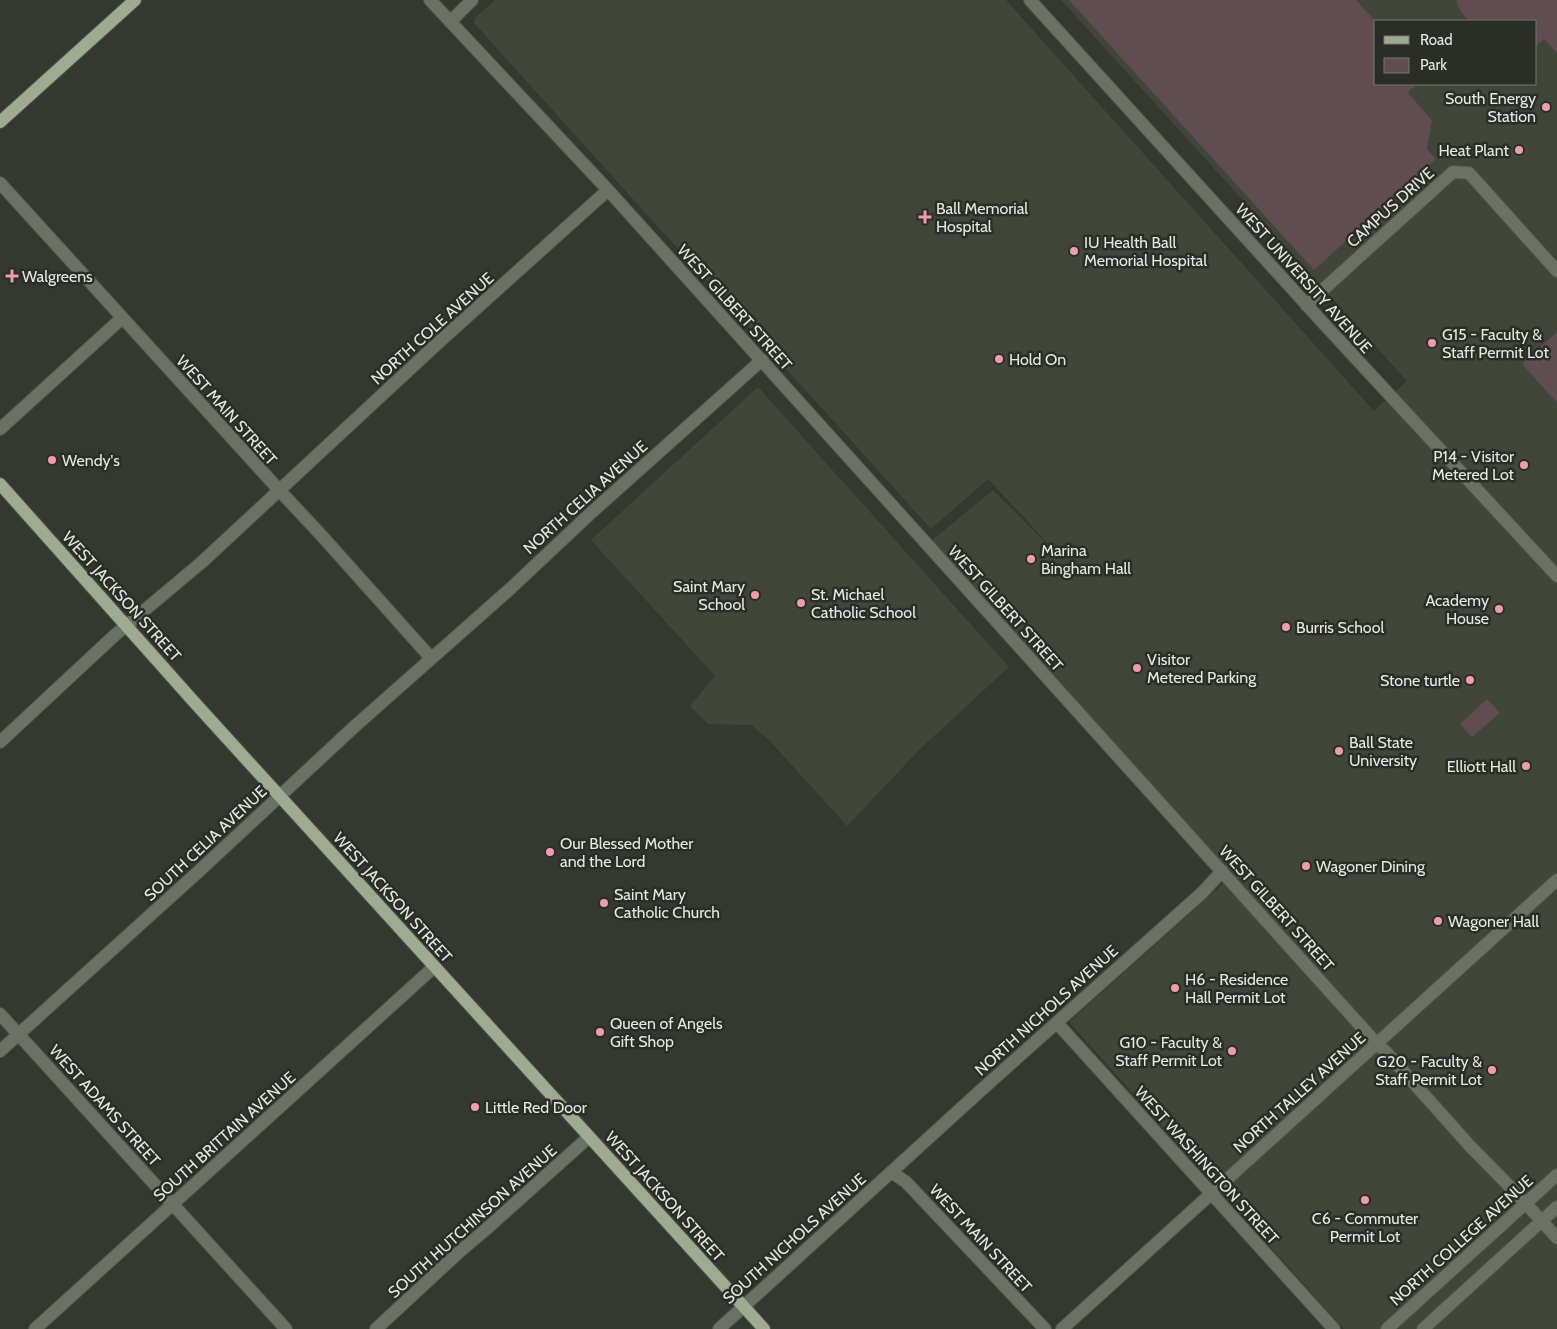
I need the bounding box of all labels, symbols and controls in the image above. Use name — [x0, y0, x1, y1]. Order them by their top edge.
legend — [1374, 20, 1537, 85]
text: Road — [1420, 31, 1453, 49]
text: Park — [1420, 56, 1447, 74]
place label: South Energy Station — [1445, 89, 1536, 126]
marker: South Energy Station — [1540, 101, 1552, 113]
place label: Heat Plant — [1438, 141, 1510, 160]
marker: Heat Plant — [1513, 144, 1525, 156]
street label: CAMPUS DRIVE — [1343, 163, 1438, 251]
place label: Ball Memorial Hospital — [936, 199, 1028, 236]
street label: WEST UNIVERSITY AVENUE — [1231, 200, 1376, 357]
marker: Ball Memorial Hospital — [918, 210, 932, 224]
place label: IU Health Ball Memorial Hospital — [1084, 233, 1207, 270]
street label: WEST GILBERT STREET — [673, 241, 796, 374]
marker: IU Health Ball Memorial Hospital — [1068, 245, 1080, 257]
place label: Walgreens — [22, 267, 93, 286]
street label: NORTH COLE AVENUE — [367, 268, 498, 388]
marker: Walgreens — [6, 270, 18, 282]
place label: G15 - Faculty & Staff Permit Lot — [1442, 325, 1549, 362]
marker: G15 - Faculty & Staff Permit Lot — [1426, 337, 1438, 349]
place label: Hold On — [1009, 350, 1066, 369]
street label: WEST MAIN STREET — [172, 352, 281, 469]
marker: Hold On — [993, 353, 1005, 365]
street label: NORTH CELIA AVENUE — [519, 437, 651, 558]
place label: P14 - Visitor Metered Lot — [1432, 447, 1515, 484]
place label: Wendy's — [62, 451, 120, 470]
marker: Wendy's — [46, 454, 58, 466]
marker: P14 - Visitor Metered Lot — [1518, 459, 1530, 471]
street label: WEST JACKSON STREET — [58, 527, 185, 666]
place label: Marina Bingham Hall — [1041, 541, 1131, 578]
street label: WEST GILBERT STREET — [944, 542, 1067, 675]
marker: Marina Bingham Hall — [1025, 553, 1037, 565]
place label: Saint Mary School — [673, 577, 745, 614]
place label: St. Michael Catholic School — [811, 585, 916, 622]
marker: Saint Mary School — [749, 589, 761, 601]
place label: Academy House — [1425, 591, 1489, 628]
marker: St. Michael Catholic School — [795, 597, 807, 609]
marker: Academy House — [1493, 603, 1505, 615]
place label: Burris School — [1296, 618, 1384, 637]
marker: Burris School — [1280, 621, 1292, 633]
place label: Visitor Metered Parking — [1147, 650, 1257, 687]
marker: Visitor Metered Parking — [1131, 662, 1143, 674]
place label: Stone turtle — [1380, 671, 1460, 690]
marker: Stone turtle — [1464, 674, 1476, 686]
place label: Ball State University — [1349, 733, 1417, 770]
marker: Ball State University — [1333, 745, 1345, 757]
place label: Elliott Hall — [1447, 757, 1516, 776]
marker: Elliott Hall — [1520, 760, 1532, 772]
street label: SOUTH CELIA AVENUE — [140, 782, 271, 905]
street label: WEST JACKSON STREET — [329, 828, 456, 967]
place label: Our Blessed Mother and the Lord — [560, 834, 694, 871]
street label: WEST GILBERT STREET — [1215, 842, 1338, 975]
marker: Our Blessed Mother and the Lord — [544, 846, 556, 858]
place label: Wagoner Dining — [1316, 857, 1426, 876]
marker: Wagoner Dining — [1300, 860, 1312, 872]
place label: Saint Mary Catholic Church — [614, 885, 720, 922]
marker: Saint Mary Catholic Church — [598, 897, 610, 909]
place label: Wagoner Hall — [1448, 912, 1539, 931]
marker: Wagoner Hall — [1432, 915, 1444, 927]
street label: NORTH NICHOLS AVENUE — [971, 941, 1122, 1080]
place label: H6 - Residence Hall Permit Lot — [1185, 970, 1288, 1007]
marker: H6 - Residence Hall Permit Lot — [1169, 982, 1181, 994]
place label: Queen of Angels Gift Shop — [610, 1014, 723, 1051]
marker: Queen of Angels Gift Shop — [594, 1026, 606, 1038]
street label: NORTH TALLEY AVENUE — [1229, 1028, 1369, 1157]
place label: G10 - Faculty & Staff Permit Lot — [1115, 1033, 1223, 1070]
street label: WEST ADAMS STREET — [45, 1041, 164, 1170]
marker: G10 - Faculty & Staff Permit Lot — [1226, 1045, 1238, 1057]
place label: G20 - Faculty & Staff Permit Lot — [1375, 1052, 1483, 1089]
marker: G20 - Faculty & Staff Permit Lot — [1486, 1064, 1498, 1076]
street label: SOUTH BRITTAIN AVENUE — [149, 1068, 299, 1205]
street label: WEST WASHINGTON STREET — [1131, 1083, 1283, 1248]
place label: Little Red Door — [485, 1098, 588, 1117]
marker: Little Red Door — [469, 1101, 481, 1113]
street label: WEST JACKSON STREET — [601, 1127, 728, 1266]
street label: SOUTH HUTCHINSON AVENUE — [384, 1141, 561, 1302]
street label: SOUTH NICHOLS AVENUE — [719, 1169, 870, 1308]
street label: NORTH COLLEGE AVENUE — [1386, 1171, 1537, 1310]
street label: WEST MAIN STREET — [926, 1180, 1036, 1297]
marker: C6 - Commuter Permit Lot — [1359, 1194, 1371, 1206]
place label: C6 - Commuter Permit Lot — [1312, 1209, 1419, 1246]

